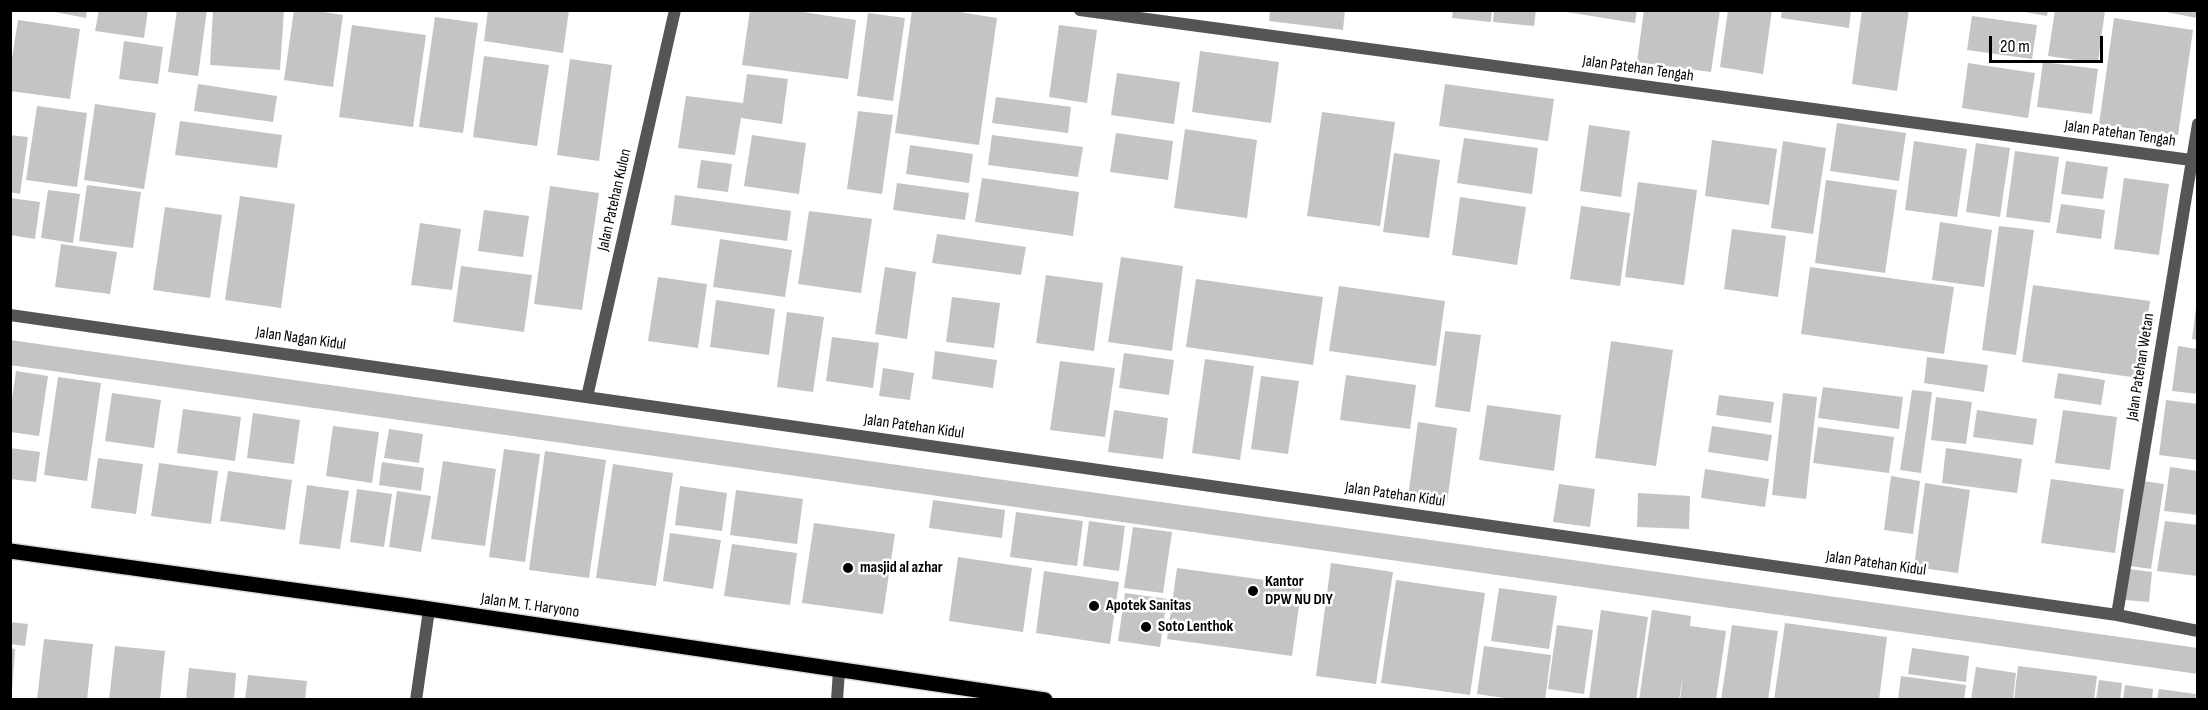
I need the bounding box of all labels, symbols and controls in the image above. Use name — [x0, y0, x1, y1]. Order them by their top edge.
scale bar — [1992, 24, 2106, 62]
text: 20 m — [2000, 36, 2030, 57]
street label: Jalan Patehan Tengah — [1581, 52, 1695, 86]
street label: Jalan Patehan Tengah — [2063, 117, 2177, 151]
street label: Jalan Patehan Kulon — [594, 147, 636, 253]
street label: Jalan Patehan Wetan — [2123, 312, 2159, 422]
street label: Jalan Nagan Kidul — [255, 323, 347, 355]
street label: Jalan Patehan Kidul — [863, 410, 965, 444]
street label: Jalan Patehan Kidul — [1344, 478, 1446, 512]
street label: Jalan Patehan Kidul — [1825, 547, 1927, 581]
place label: masjid al azhar — [860, 558, 943, 578]
marker: masjid al azhar — [841, 561, 855, 575]
place label: Kantor DPW NU DIY — [1265, 572, 1333, 610]
marker: Kantor DPW NU DIY — [1246, 584, 1260, 598]
street label: Jalan M. T. Haryono — [480, 590, 580, 622]
place label: Apotek Sanitas — [1106, 596, 1191, 616]
marker: Apotek Sanitas — [1087, 599, 1101, 613]
place label: Soto Lenthok — [1158, 617, 1233, 637]
marker: Soto Lenthok — [1139, 620, 1153, 634]

